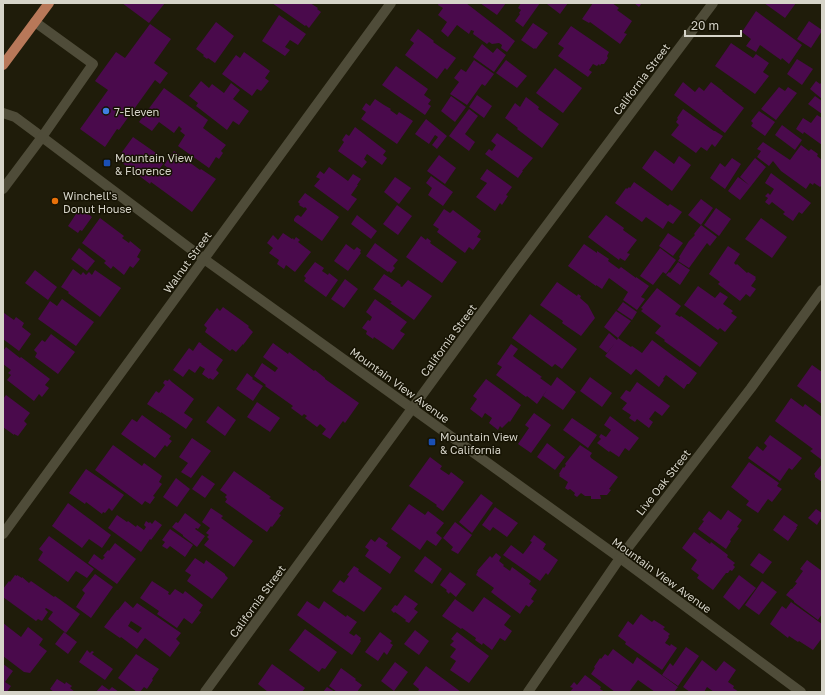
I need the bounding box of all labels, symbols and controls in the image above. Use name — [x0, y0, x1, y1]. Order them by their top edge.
scale bar — [685, 12, 741, 38]
text: 20 m — [691, 18, 719, 33]
street label: California Street — [610, 41, 672, 117]
place label: 7-Eleven — [114, 105, 159, 118]
marker: 7-Eleven — [101, 106, 111, 116]
place label: Mountain View & Florence — [115, 151, 193, 177]
marker: Mountain View & Florence — [102, 158, 112, 168]
place label: Winchell's Donut House — [63, 189, 132, 215]
marker: Winchell's Donut House — [50, 196, 60, 206]
street label: Walnut Street — [160, 229, 214, 295]
street label: California Street — [417, 301, 479, 379]
street label: Mountain View Avenue — [348, 345, 452, 425]
place label: Mountain View & California — [440, 430, 518, 456]
marker: Mountain View & California — [427, 437, 437, 447]
street label: Live Oak Street — [633, 446, 693, 518]
street label: Mountain View Avenue — [610, 535, 714, 615]
street label: California Street — [226, 562, 288, 640]

